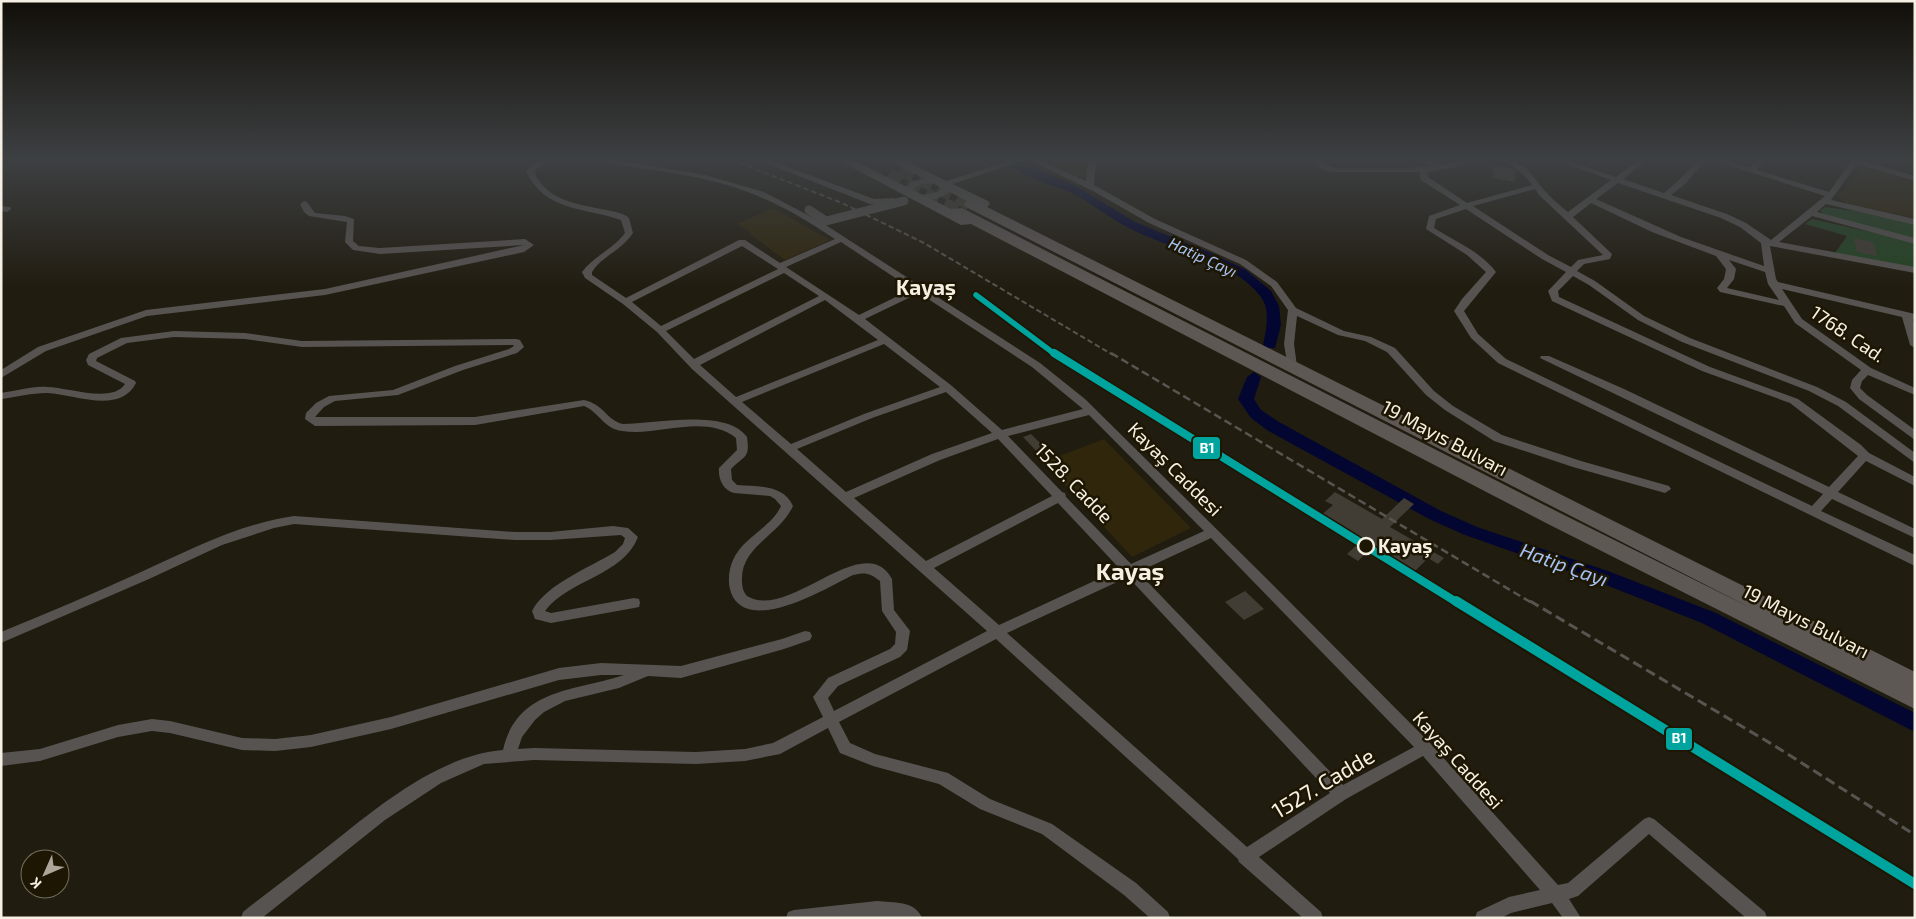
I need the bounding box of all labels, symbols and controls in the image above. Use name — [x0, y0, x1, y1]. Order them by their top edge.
water label: Hatip Çayı — [1166, 232, 1240, 282]
district label: Kayaş — [896, 274, 956, 301]
street label: 1768. Cad. — [1807, 300, 1890, 367]
street label: 19 Mayıs Bulvarı — [1378, 395, 1512, 480]
street label: Kayaş Caddesi — [1123, 417, 1227, 521]
line badge: B1 — [1192, 436, 1221, 460]
street label: 1528. Cadde — [1031, 438, 1118, 527]
text: B1 — [1199, 439, 1215, 456]
place label: Kayaş — [1378, 534, 1432, 558]
marker: Kayaş — [1357, 537, 1375, 555]
water label: Hatip Çayı — [1517, 537, 1611, 592]
district label: Kayaş — [1096, 556, 1164, 587]
street label: 19 Mayıs Bulvarı — [1739, 579, 1873, 662]
street label: Kayaş Caddesi — [1408, 706, 1508, 814]
line badge: B1 — [1665, 727, 1693, 751]
text: B1 — [1671, 729, 1687, 746]
street label: 1527. Cadde — [1267, 741, 1378, 823]
north arrow — [20, 849, 70, 899]
text: K — [26, 874, 45, 893]

